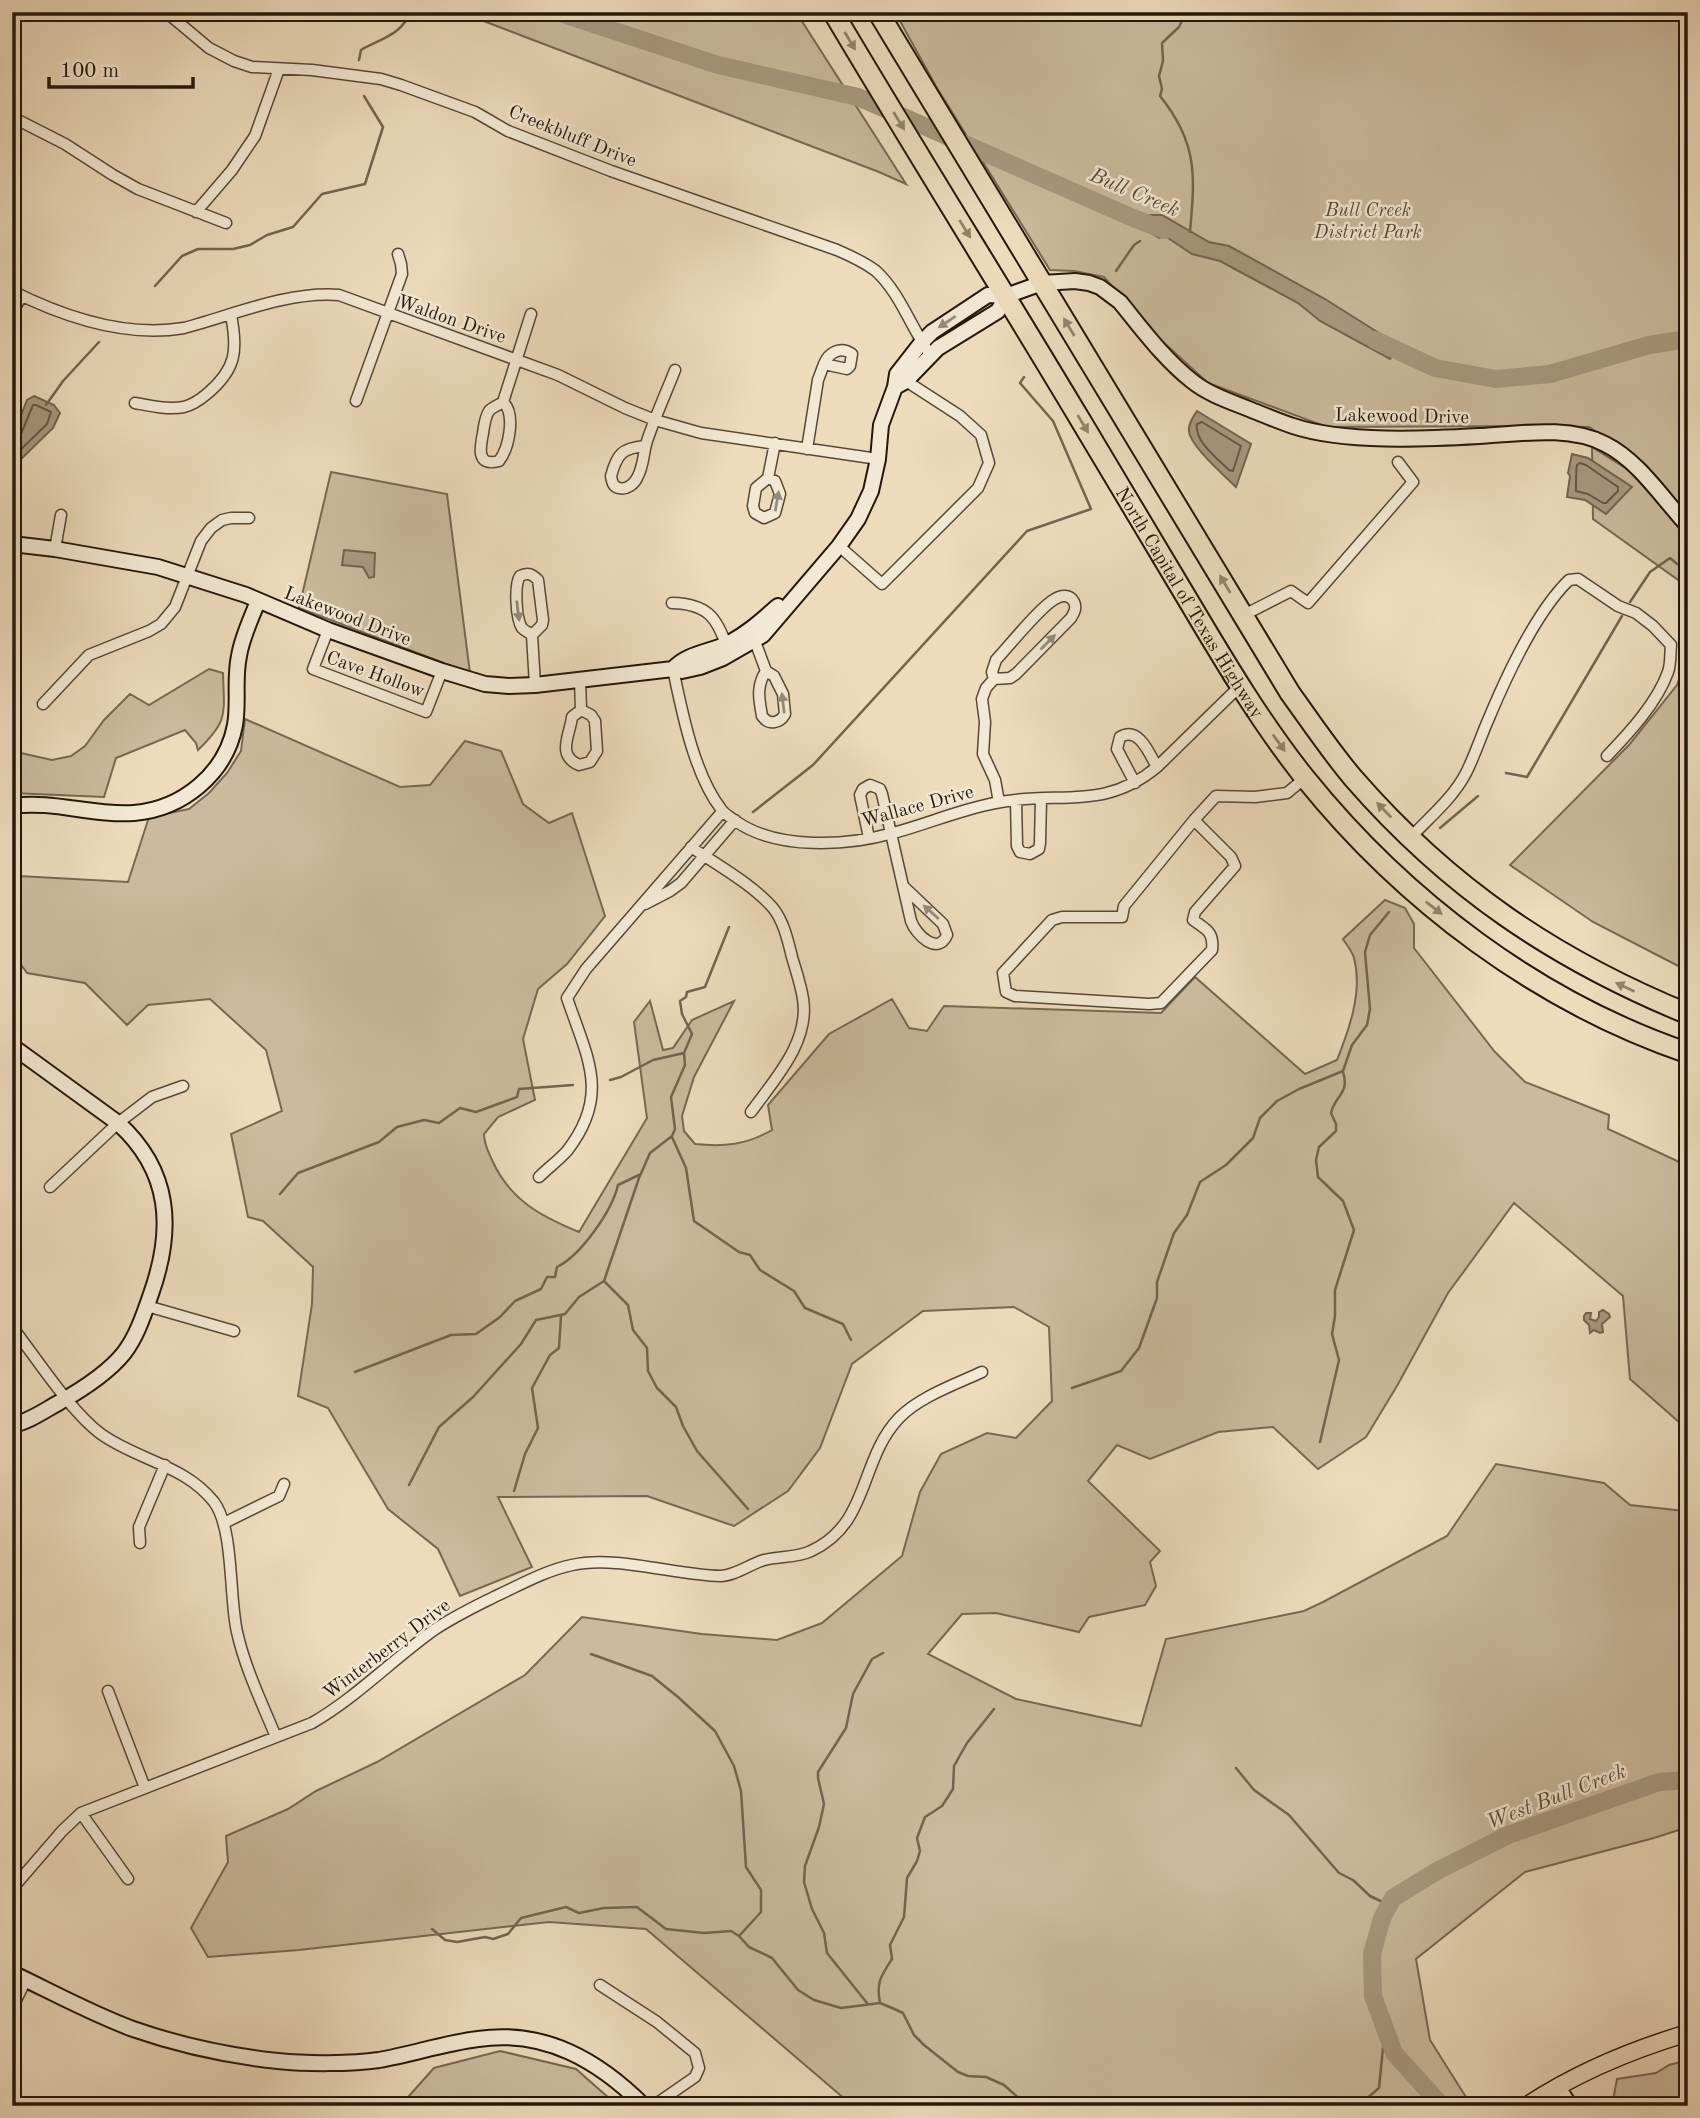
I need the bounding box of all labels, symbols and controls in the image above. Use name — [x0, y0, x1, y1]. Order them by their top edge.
one-way arrow — [844, 32, 857, 51]
scale bar — [49, 46, 192, 90]
text: 100 m — [60, 61, 119, 82]
street label: Creekbluff Drive — [505, 103, 639, 172]
one-way arrow — [892, 111, 905, 130]
water label: Bull Creek — [1086, 165, 1182, 222]
park label: Bull Creek District Park — [1313, 202, 1422, 243]
one-way arrow — [959, 220, 972, 239]
street label: Waldon Drive — [394, 293, 508, 348]
one-way arrow — [937, 315, 956, 328]
one-way arrow — [1062, 318, 1075, 337]
street label: Lakewood Drive — [1335, 407, 1469, 428]
one-way arrow — [1077, 415, 1089, 434]
street label: North Capital of Texas Highway — [1111, 485, 1266, 723]
one-way arrow — [772, 490, 783, 512]
one-way arrow — [1219, 575, 1232, 594]
street label: Lakewood Drive — [281, 584, 413, 650]
one-way arrow — [513, 601, 524, 623]
one-way arrow — [1039, 634, 1055, 651]
street label: Cave Hollow — [323, 649, 427, 702]
one-way arrow — [777, 692, 788, 714]
one-way arrow — [1272, 734, 1286, 752]
street label: Wallace Drive — [859, 783, 976, 832]
one-way arrow — [1376, 802, 1392, 819]
one-way arrow — [1425, 901, 1443, 915]
one-way arrow — [922, 905, 939, 920]
one-way arrow — [1615, 981, 1635, 993]
street label: Winterberry Drive — [321, 1596, 454, 1704]
water label: West Bull Creek — [1484, 1761, 1629, 1834]

